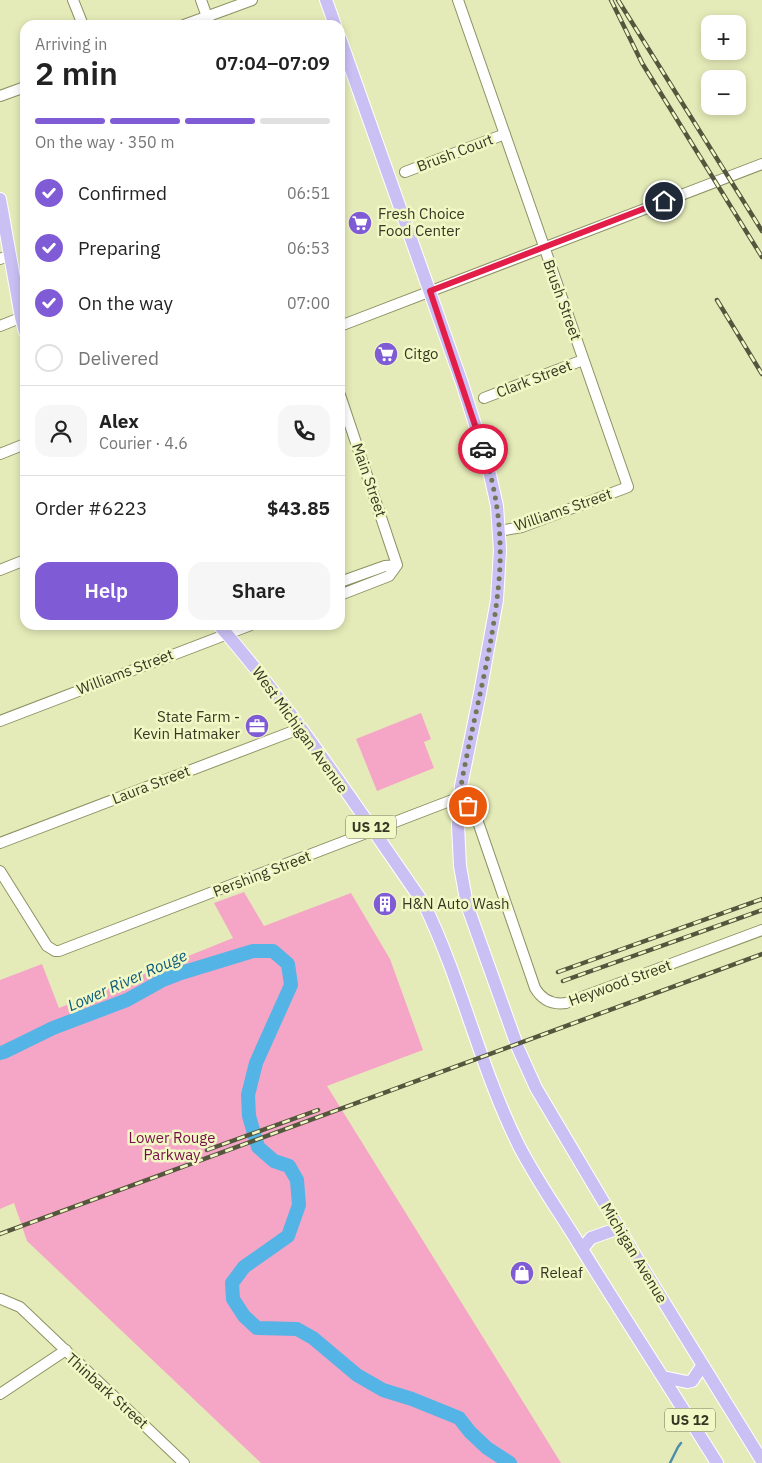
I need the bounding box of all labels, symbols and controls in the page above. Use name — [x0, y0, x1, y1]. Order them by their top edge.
map controls — [701, 15, 746, 115]
button: + — [701, 15, 746, 60]
text: Arriving in — [35, 34, 107, 54]
text: 07:04–07:09 — [216, 51, 330, 75]
text: 2 min — [35, 52, 118, 94]
button: − — [701, 70, 746, 115]
street label: Brush Court — [414, 129, 496, 176]
text: On the way · 350 m — [35, 132, 174, 152]
icon: check — [35, 179, 63, 207]
pin — [643, 180, 685, 222]
text: Confirmed — [78, 181, 167, 205]
text: 06:51 — [287, 183, 330, 203]
icon: home — [650, 187, 678, 215]
place label: Fresh Choice Food Center — [378, 204, 465, 240]
supermarket icon: Fresh Choice Food Center — [347, 210, 373, 236]
icon: check — [35, 234, 63, 262]
text: Preparing — [78, 236, 160, 260]
text: 06:53 — [287, 238, 330, 258]
street label: Brush Street — [539, 257, 586, 343]
icon: check — [35, 289, 63, 317]
text: On the way — [78, 291, 173, 315]
text: 07:00 — [287, 293, 330, 313]
supermarket icon: Citgo — [373, 341, 399, 367]
place label: Citgo — [404, 344, 438, 363]
text: Delivered — [78, 346, 159, 370]
street label: Clark Street — [493, 355, 574, 402]
button: person — [35, 405, 87, 457]
button: phone — [278, 405, 330, 457]
text: Alex — [99, 409, 139, 433]
courier — [458, 424, 508, 474]
text: Courier · 4.6 — [99, 433, 188, 453]
icon: car — [469, 435, 497, 463]
street label: Main Street — [348, 440, 391, 519]
street label: Williams Street — [512, 484, 614, 535]
text: Order #6223 — [35, 496, 147, 520]
text: $43.85 — [267, 496, 330, 520]
button: Help — [35, 562, 178, 620]
button: Share — [188, 562, 330, 620]
street label: Williams Street — [74, 644, 176, 699]
street label: West Michigan Avenue — [248, 663, 353, 796]
place label: State Farm - Kevin Hatmaker — [133, 707, 240, 743]
office icon: State Farm - Kevin Hatmaker — [244, 713, 270, 739]
street label: Laura Street — [109, 761, 193, 808]
pin — [447, 785, 489, 827]
icon: bag — [454, 792, 482, 820]
road number: US 12 — [346, 816, 396, 839]
street label: Pershing Street — [210, 846, 313, 901]
building icon: H&N Auto Wash — [372, 891, 398, 917]
place label: H&N Auto Wash — [402, 894, 510, 913]
water label: Lower River Rouge — [64, 945, 190, 1015]
street label: Heywood Street — [566, 955, 674, 1010]
park label: Lower Rouge Parkway — [129, 1128, 215, 1164]
street label: Michigan Avenue — [597, 1199, 672, 1306]
shop icon: Releaf — [509, 1260, 535, 1286]
place label: Releaf — [540, 1263, 583, 1282]
street label: Thinbark Street — [62, 1349, 152, 1433]
road number: US 12 — [665, 1408, 715, 1432]

